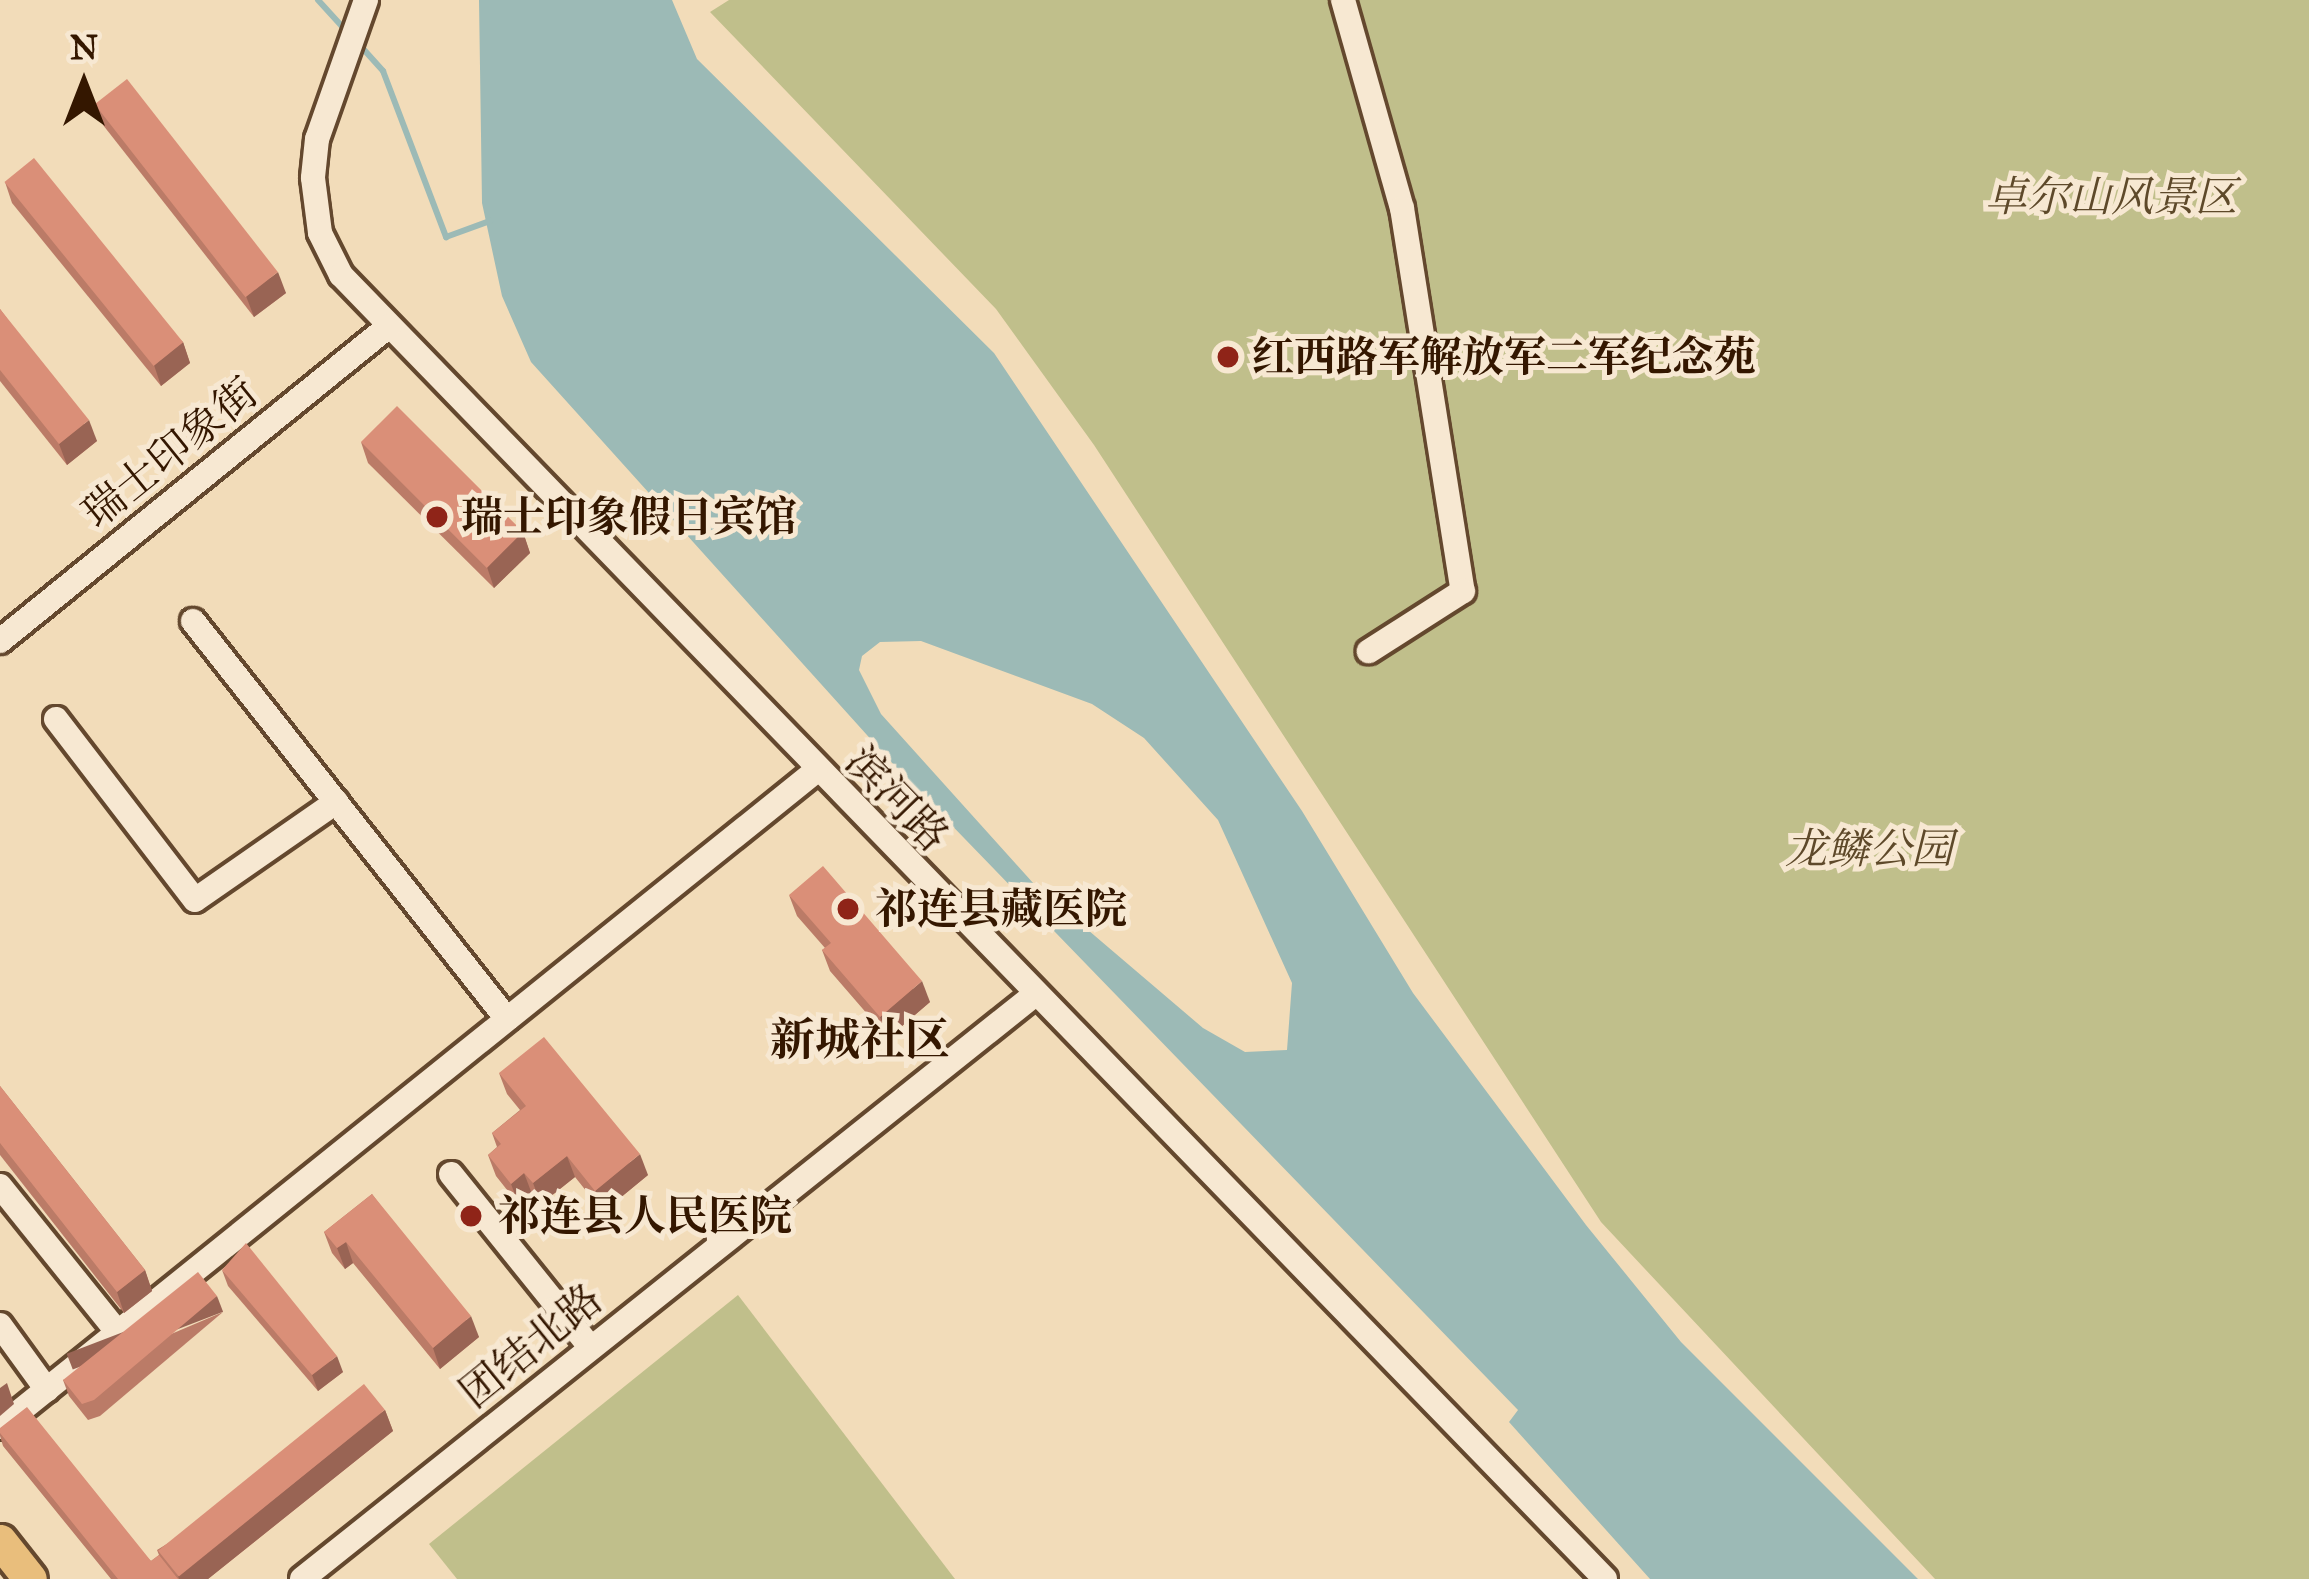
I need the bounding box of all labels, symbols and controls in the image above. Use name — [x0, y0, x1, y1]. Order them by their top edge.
north arrow — [24, 24, 144, 144]
text: N — [70, 28, 98, 68]
park label: 卓尔山风景区 — [1985, 172, 2237, 222]
place label: 红西路军解放军二军纪念苑 — [1252, 332, 1756, 382]
marker: 红西路军解放军二军纪念苑 — [1215, 344, 1241, 370]
street label: 瑞士印象街 — [73, 367, 267, 539]
place label: 瑞士印象假日宾馆 — [461, 492, 797, 542]
marker: 瑞士印象假日宾馆 — [424, 504, 450, 530]
street label: 滨河路 — [835, 736, 959, 862]
park label: 龙鳞公园 — [1785, 824, 1953, 874]
place label: 祁连县藏医院 — [875, 884, 1127, 934]
marker: 祁连县藏医院 — [832, 893, 864, 925]
district label: 新城社区 — [770, 1013, 950, 1067]
place label: 祁连县人民医院 — [498, 1191, 792, 1241]
marker: 祁连县人民医院 — [455, 1200, 487, 1232]
street label: 团结北路 — [450, 1274, 612, 1418]

